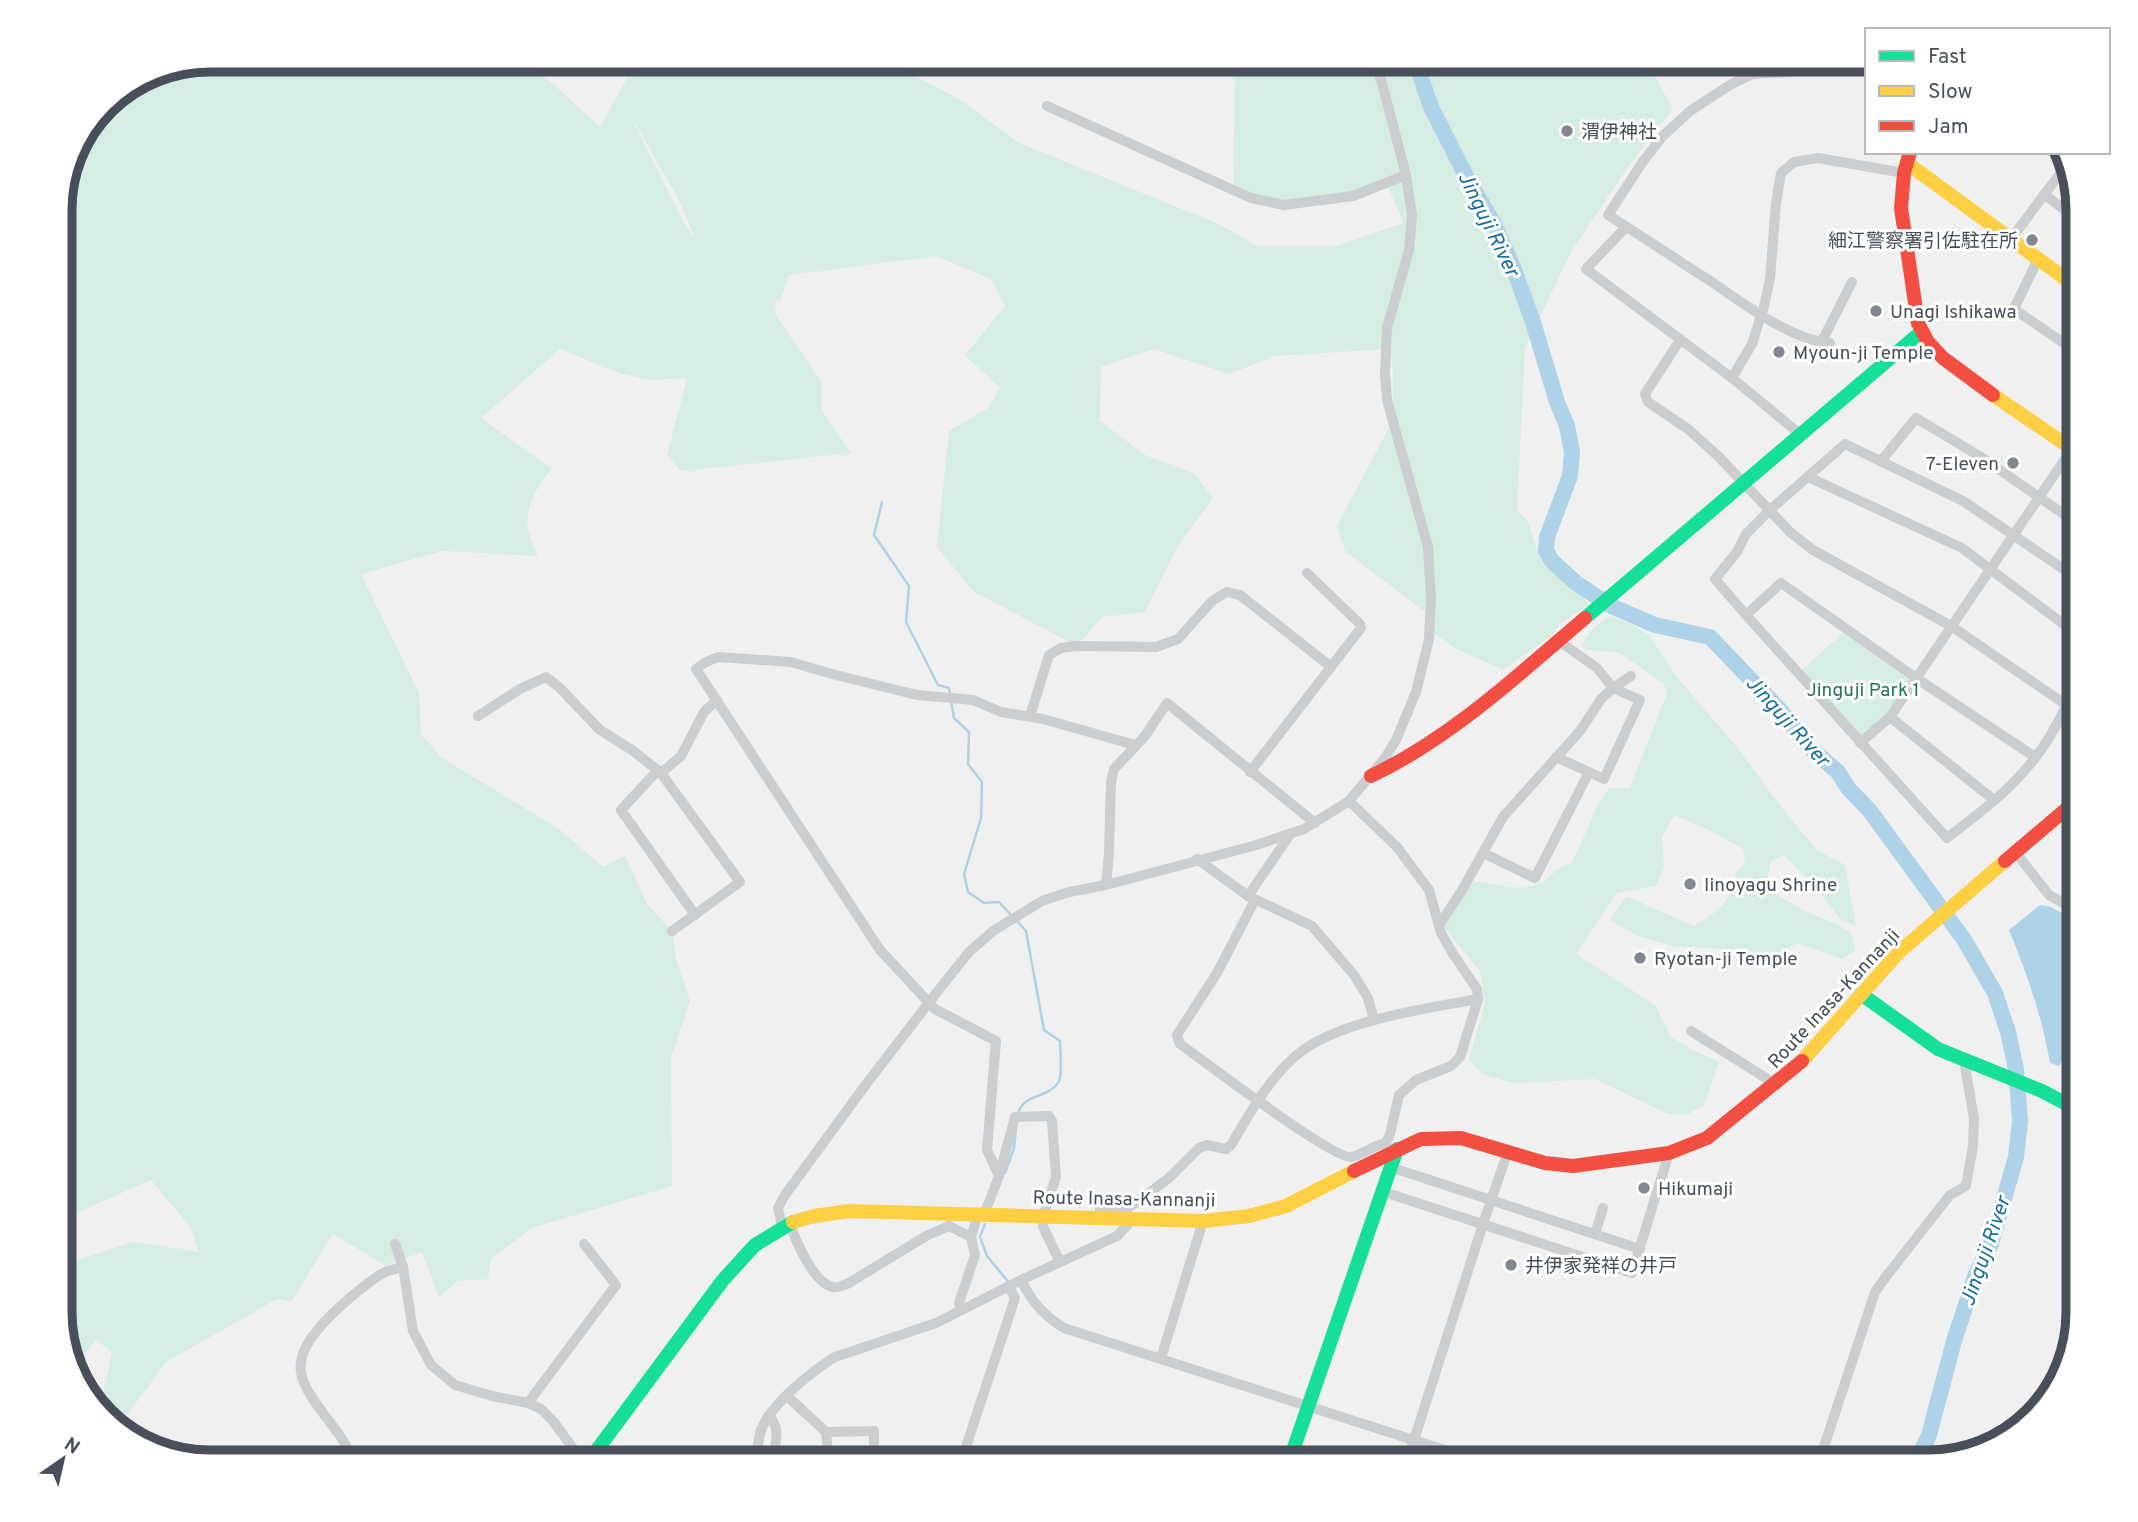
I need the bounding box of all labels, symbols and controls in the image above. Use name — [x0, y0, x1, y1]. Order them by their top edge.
legend — [1865, 28, 2110, 154]
text: Fast — [1928, 44, 1967, 71]
text: Slow — [1928, 79, 1973, 106]
text: Jam — [1928, 114, 1969, 141]
place label: 渭伊神社 — [1581, 121, 1657, 145]
marker: 渭伊神社 — [1559, 123, 1575, 139]
water label: Jinguji River — [1451, 168, 1526, 284]
place label: 細江警察署引佐駐在所 — [1828, 230, 2018, 254]
marker: 細江警察署引佐駐在所 — [2024, 232, 2040, 248]
place label: Unagi Ishikawa — [1890, 301, 2016, 325]
marker: Unagi Ishikawa — [1868, 303, 1884, 319]
place label: Myoun-ji Temple — [1793, 342, 1933, 366]
marker: Myoun-ji Temple — [1771, 344, 1787, 360]
place label: 7-Eleven — [1926, 453, 1999, 477]
marker: 7-Eleven — [2005, 455, 2021, 471]
water label: Jinguji River — [1739, 671, 1836, 775]
park label: Jinguji Park 1 — [1806, 679, 1920, 703]
place label: Iinoyagu Shrine — [1704, 874, 1837, 898]
marker: Iinoyagu Shrine — [1682, 876, 1698, 892]
street label: Route Inasa-Kannanji — [1763, 924, 1906, 1074]
place label: Ryotan-ji Temple — [1654, 948, 1798, 972]
marker: Ryotan-ji Temple — [1632, 950, 1648, 966]
place label: Hikumaji — [1658, 1178, 1733, 1202]
marker: Hikumaji — [1636, 1180, 1652, 1196]
street label: Route Inasa-Kannanji — [1032, 1186, 1216, 1214]
water label: Jinguji River — [1955, 1191, 2018, 1310]
place label: 井伊家発祥の井戸 — [1525, 1255, 1677, 1279]
marker: 井伊家発祥の井戸 — [1503, 1257, 1519, 1273]
north arrow — [28, 1424, 98, 1494]
text: N — [59, 1433, 84, 1460]

